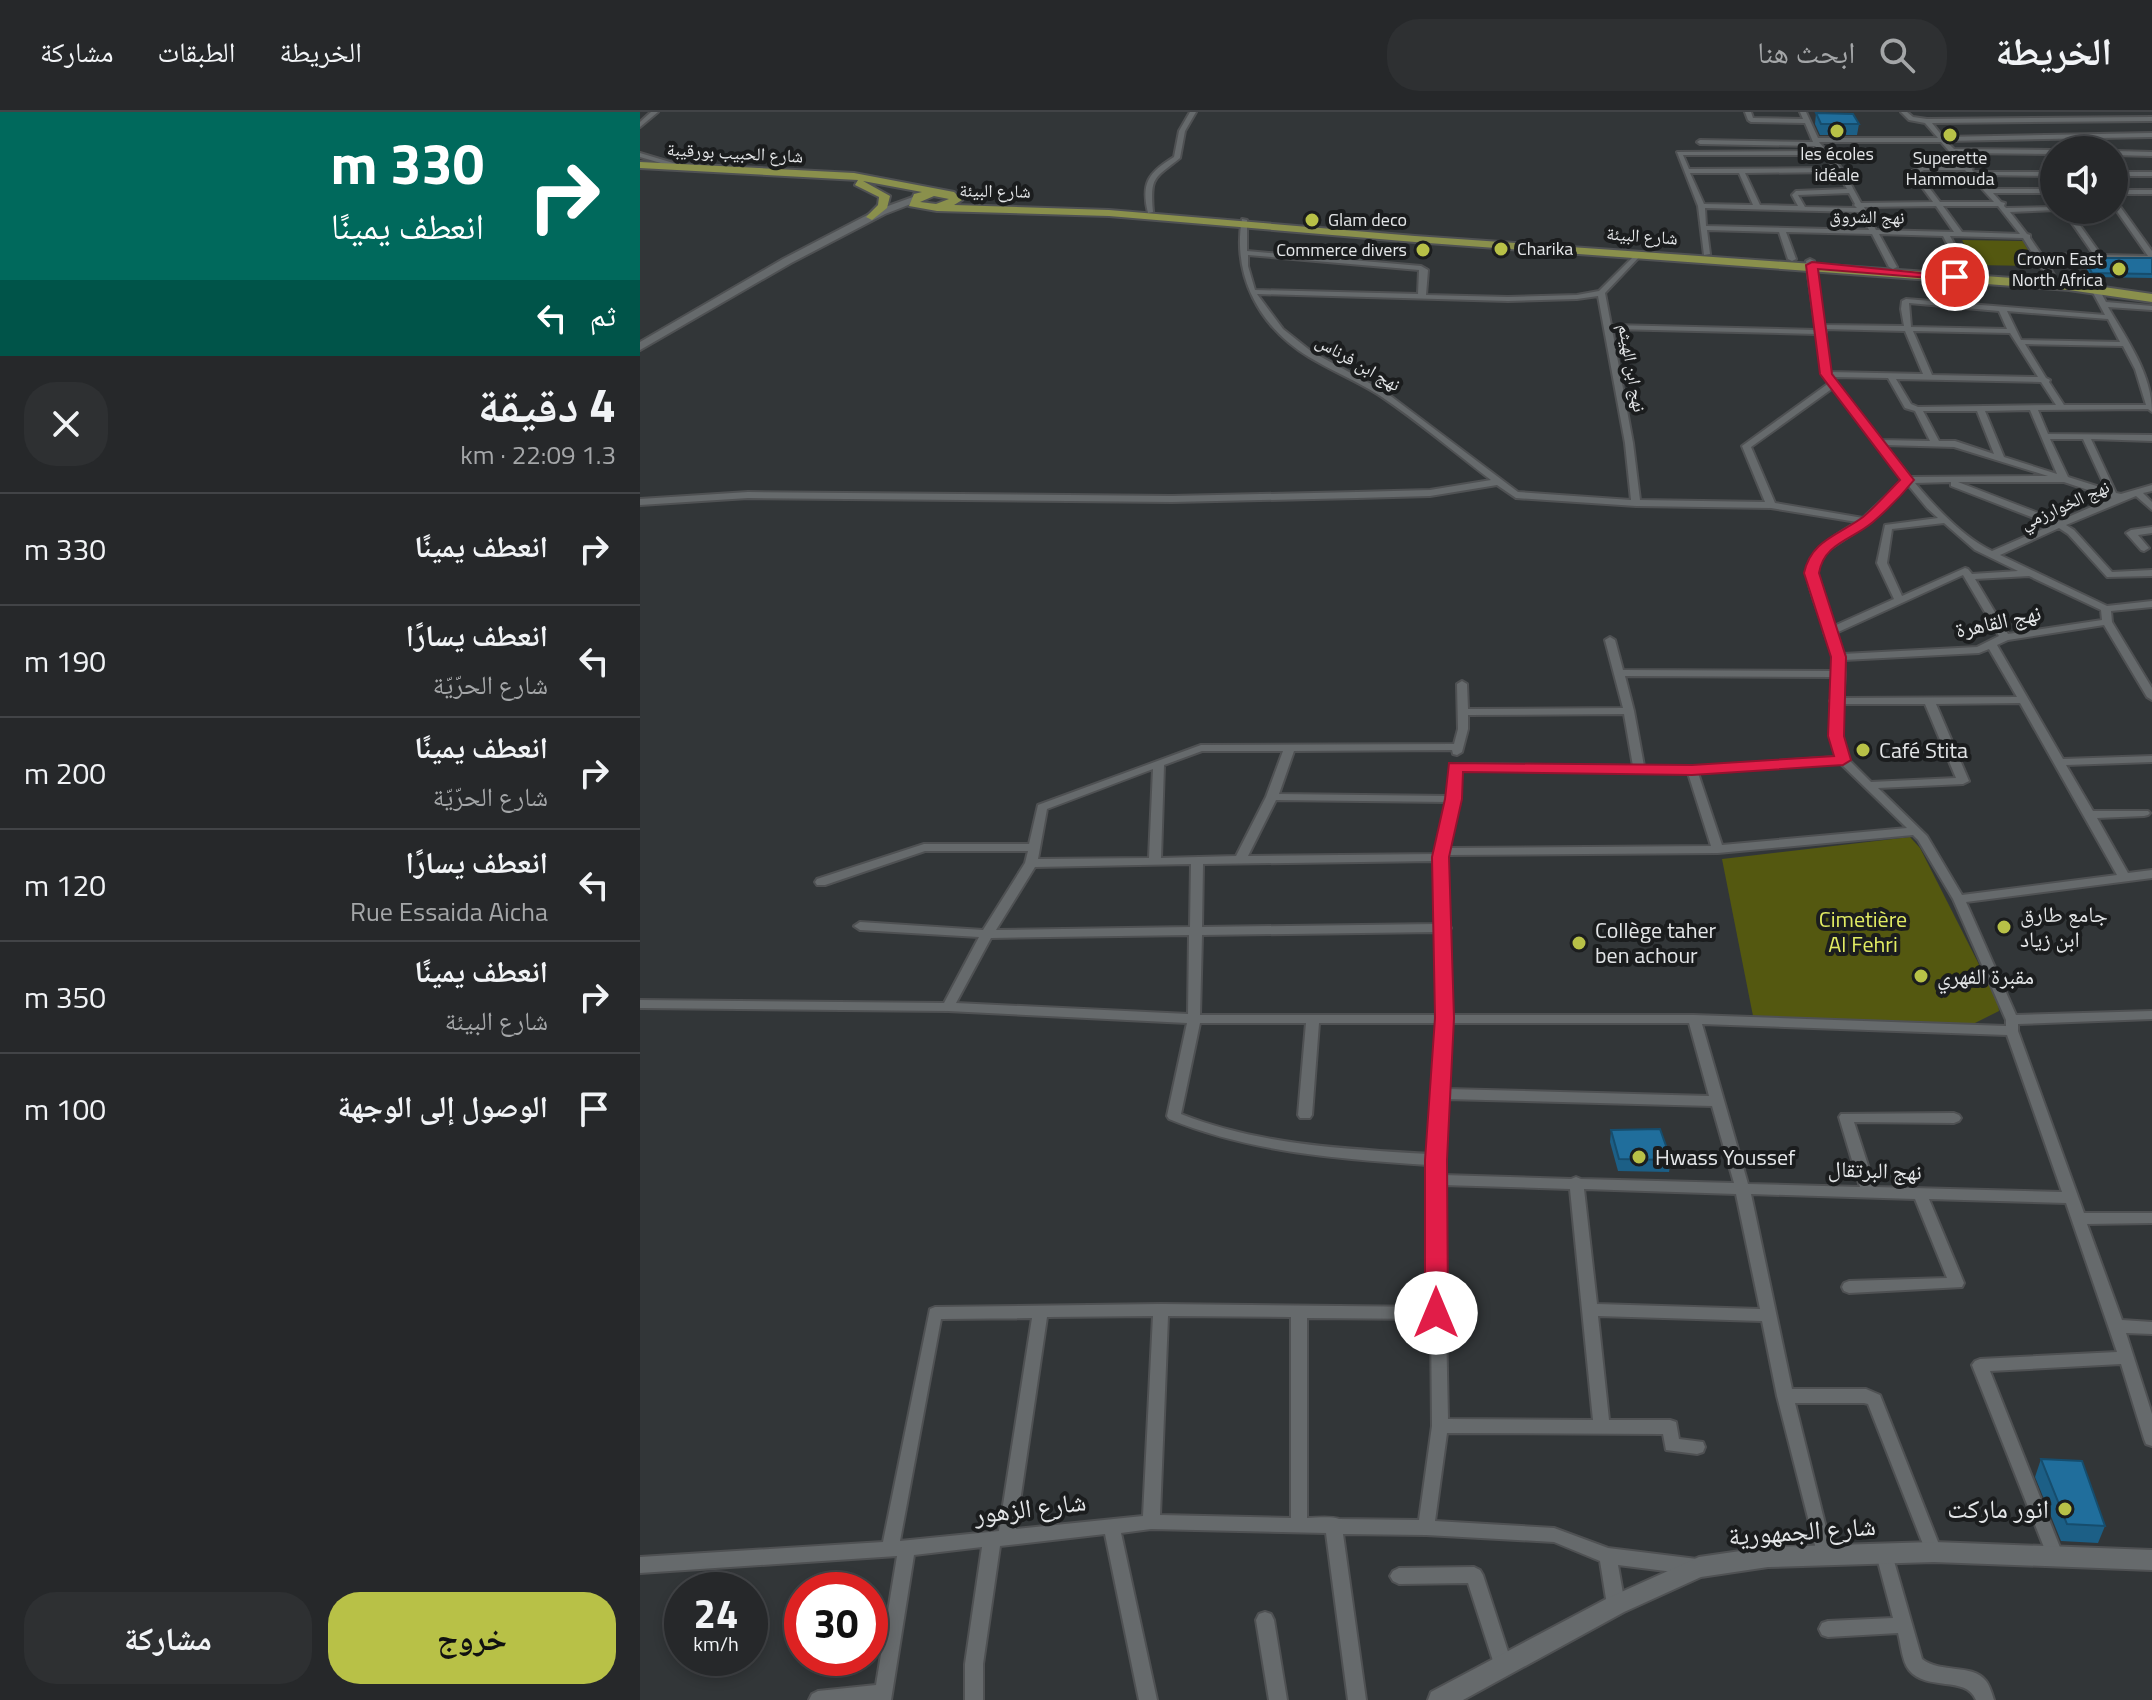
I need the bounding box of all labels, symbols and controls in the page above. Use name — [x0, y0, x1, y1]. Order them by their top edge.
search box — [1387, 19, 1947, 91]
text: الخريطة — [1995, 22, 2112, 80]
text: ابحث هنا — [1757, 29, 1855, 75]
text: مشاركة — [40, 30, 114, 73]
text: الطبقات — [158, 30, 235, 73]
text: الخريطة — [279, 30, 362, 73]
icon: search — [1875, 33, 1919, 77]
text: 330 m — [331, 121, 484, 206]
marker: les écoles idéale — [1828, 122, 1846, 140]
marker: Superette Hammouda — [1941, 126, 1959, 144]
street label: شارع الحبيب بورقيبة — [666, 135, 804, 170]
map controls — [2040, 136, 2128, 224]
button: sound — [2040, 136, 2128, 224]
place label: les écoles idéale — [1800, 140, 1874, 188]
icon: right — [512, 144, 616, 248]
place label: Superette Hammouda — [1906, 144, 1994, 192]
street label: شارع البيئة — [959, 176, 1031, 205]
text: انعطف يمينًا — [331, 198, 484, 253]
street label: نهج الشروق — [1829, 202, 1905, 231]
place label: Glam deco — [1328, 206, 1407, 233]
marker: Glam deco — [1303, 211, 1321, 229]
street label: شارع البيئة — [1605, 220, 1679, 251]
place label: Charika — [1517, 235, 1573, 262]
place label: Commerce divers — [1276, 236, 1407, 263]
marker: Charika — [1492, 240, 1510, 258]
marker: Commerce divers — [1414, 241, 1432, 259]
pin — [1921, 243, 1989, 311]
place label: Crown East North Africa — [2012, 245, 2104, 293]
icon: arrive — [1933, 255, 1977, 299]
marker: Crown East North Africa — [2110, 260, 2128, 278]
text: ثم — [590, 292, 616, 338]
icon: left — [530, 296, 574, 340]
street label: نهج ابن الهيثم — [1611, 322, 1654, 414]
street label: نهج ابن فرناس — [1311, 327, 1406, 398]
text: 4 دقيقة — [478, 368, 616, 441]
button: close — [24, 382, 108, 466]
text: 1.3 km · 22:09 — [460, 435, 616, 474]
street label: نهج الخوارزمي — [2016, 473, 2114, 538]
text: انعطف يمينًا — [414, 523, 548, 569]
text: 330 m — [24, 526, 106, 572]
icon: right — [572, 527, 616, 571]
street label: نهج القاهرة — [1952, 595, 2044, 647]
text: انعطف يسارًا — [405, 612, 548, 658]
text: 190 m — [24, 638, 106, 684]
icon: left — [572, 639, 616, 683]
text: شارع الحرّيّة — [433, 665, 548, 704]
text: انعطف يمينًا — [414, 724, 548, 770]
place label: Café Stita — [1879, 733, 1968, 767]
marker: Café Stita — [1854, 741, 1872, 759]
text: 200 m — [24, 750, 106, 796]
icon: right — [572, 751, 616, 795]
text: شارع الحرّيّة — [433, 777, 548, 816]
text: انعطف يسارًا — [405, 839, 548, 885]
text: 120 m — [24, 862, 106, 908]
icon: left — [572, 863, 616, 907]
text: Rue Essaida Aicha — [350, 892, 548, 931]
place label: جامع طارق ابن زياد — [2020, 897, 2108, 956]
park label: Cimetière Al Fehri — [1819, 902, 1907, 961]
place label: Collège taher ben achour — [1595, 913, 1717, 972]
marker: جامع طارق ابن زياد — [1995, 918, 2013, 936]
marker: Collège taher ben achour — [1570, 934, 1588, 952]
text: انعطف يمينًا — [414, 948, 548, 994]
place label: مقبرة الفهري — [1937, 959, 2034, 994]
marker: مقبرة الفهري — [1912, 967, 1930, 985]
text: 350 m — [24, 974, 106, 1020]
icon: right — [572, 975, 616, 1019]
text: شارع البيئة — [445, 1001, 548, 1040]
text: الوصول إلى الوجهة — [338, 1083, 548, 1129]
text: 100 m — [24, 1086, 106, 1132]
icon: arrive — [572, 1087, 616, 1131]
place label: Hwass Youssef — [1655, 1140, 1796, 1174]
marker: Hwass Youssef — [1630, 1148, 1648, 1166]
street label: نهج البرتقال — [1828, 1151, 1922, 1189]
position arrow — [1394, 1271, 1478, 1355]
street label: شارع الزهور — [971, 1481, 1088, 1534]
place label: انور ماركت — [1947, 1489, 2049, 1528]
marker: انور ماركت — [2056, 1500, 2074, 1518]
street label: شارع الجمهورية — [1727, 1506, 1877, 1555]
speed limit sign: 30 — [784, 1572, 888, 1676]
text: 24 — [694, 1583, 738, 1644]
button: مشاركة — [24, 1592, 312, 1684]
button: خروج — [328, 1592, 616, 1684]
text: km/h — [693, 1628, 739, 1659]

